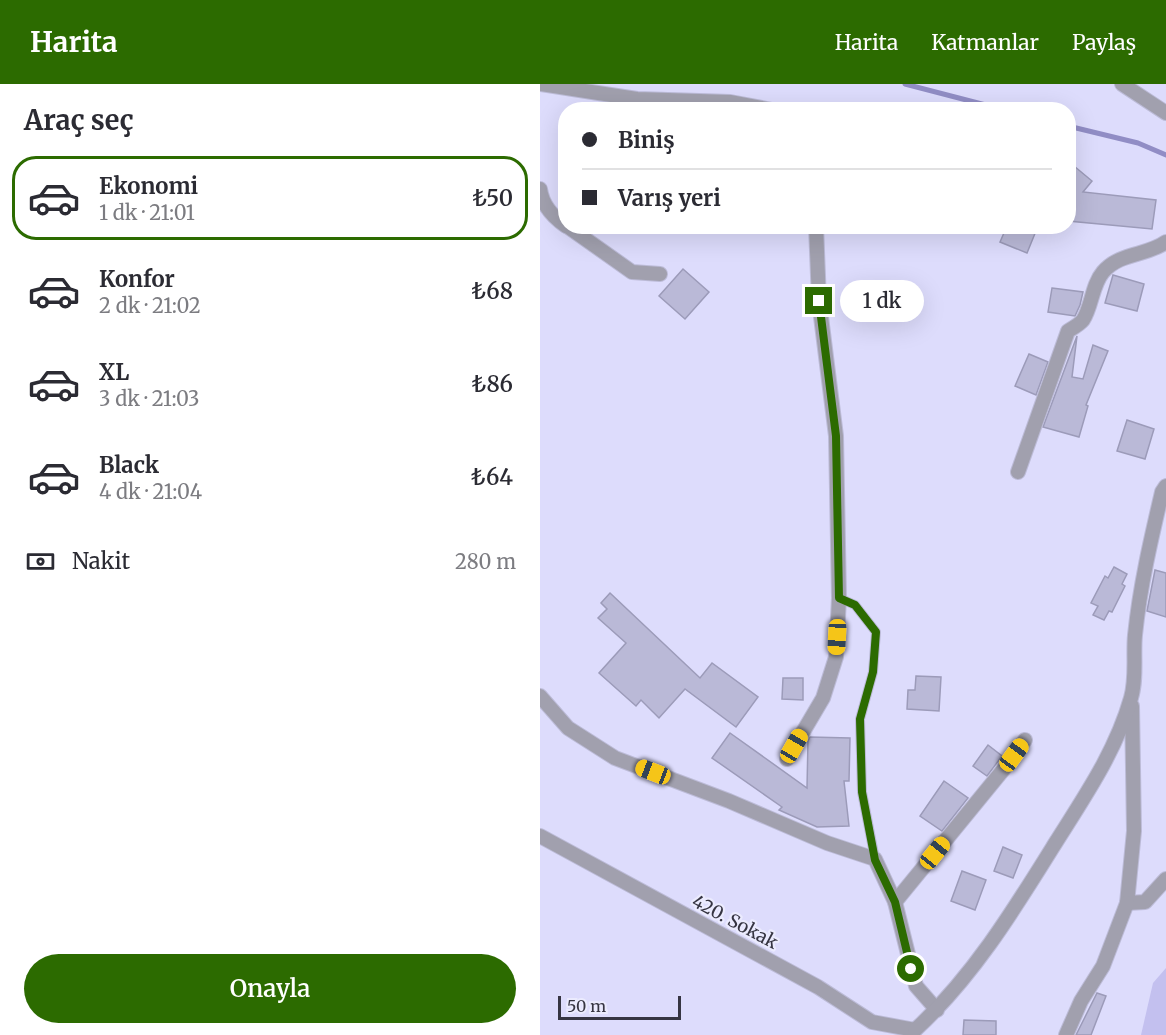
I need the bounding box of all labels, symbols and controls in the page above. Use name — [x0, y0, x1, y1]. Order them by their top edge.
text: Harita — [30, 24, 118, 60]
text: Harita — [835, 29, 898, 56]
text: Katmanlar — [931, 29, 1039, 56]
text: Paylaş — [1072, 29, 1136, 56]
text: Araç seç — [24, 103, 134, 137]
text: Biniş — [618, 126, 675, 154]
icon: car — [27, 171, 81, 225]
text: Ekonomi — [99, 172, 198, 200]
text: ₺50 — [472, 184, 513, 212]
text: Varış yeri — [618, 184, 721, 212]
text: 1 dk · 21:01 — [99, 200, 195, 225]
icon: car — [27, 264, 81, 318]
text: Konfor — [99, 265, 175, 293]
text: ₺68 — [471, 277, 513, 305]
callout: 1 dk — [840, 280, 924, 322]
route end — [805, 287, 832, 314]
text: 1 dk — [863, 288, 901, 313]
text: 2 dk · 21:02 — [99, 293, 201, 318]
icon: car — [27, 357, 81, 411]
text: XL — [99, 358, 129, 386]
text: ₺86 — [471, 370, 513, 398]
text: 3 dk · 21:03 — [99, 386, 200, 411]
icon: car — [27, 450, 81, 504]
text: Black — [99, 451, 159, 479]
text: ₺64 — [471, 463, 513, 491]
text: 4 dk · 21:04 — [99, 479, 202, 504]
icon: cash — [24, 545, 57, 578]
text: Nakit — [72, 547, 130, 575]
text: 280 m — [455, 549, 516, 574]
car — [827, 619, 847, 655]
car — [777, 726, 811, 766]
car — [996, 735, 1032, 775]
car — [633, 757, 673, 787]
car — [917, 833, 953, 873]
street label: 420. Sokak — [688, 889, 783, 954]
button: Onayla — [24, 954, 516, 1023]
route start — [897, 955, 924, 982]
scale bar — [558, 993, 681, 1020]
text: 50 m — [567, 996, 606, 1016]

